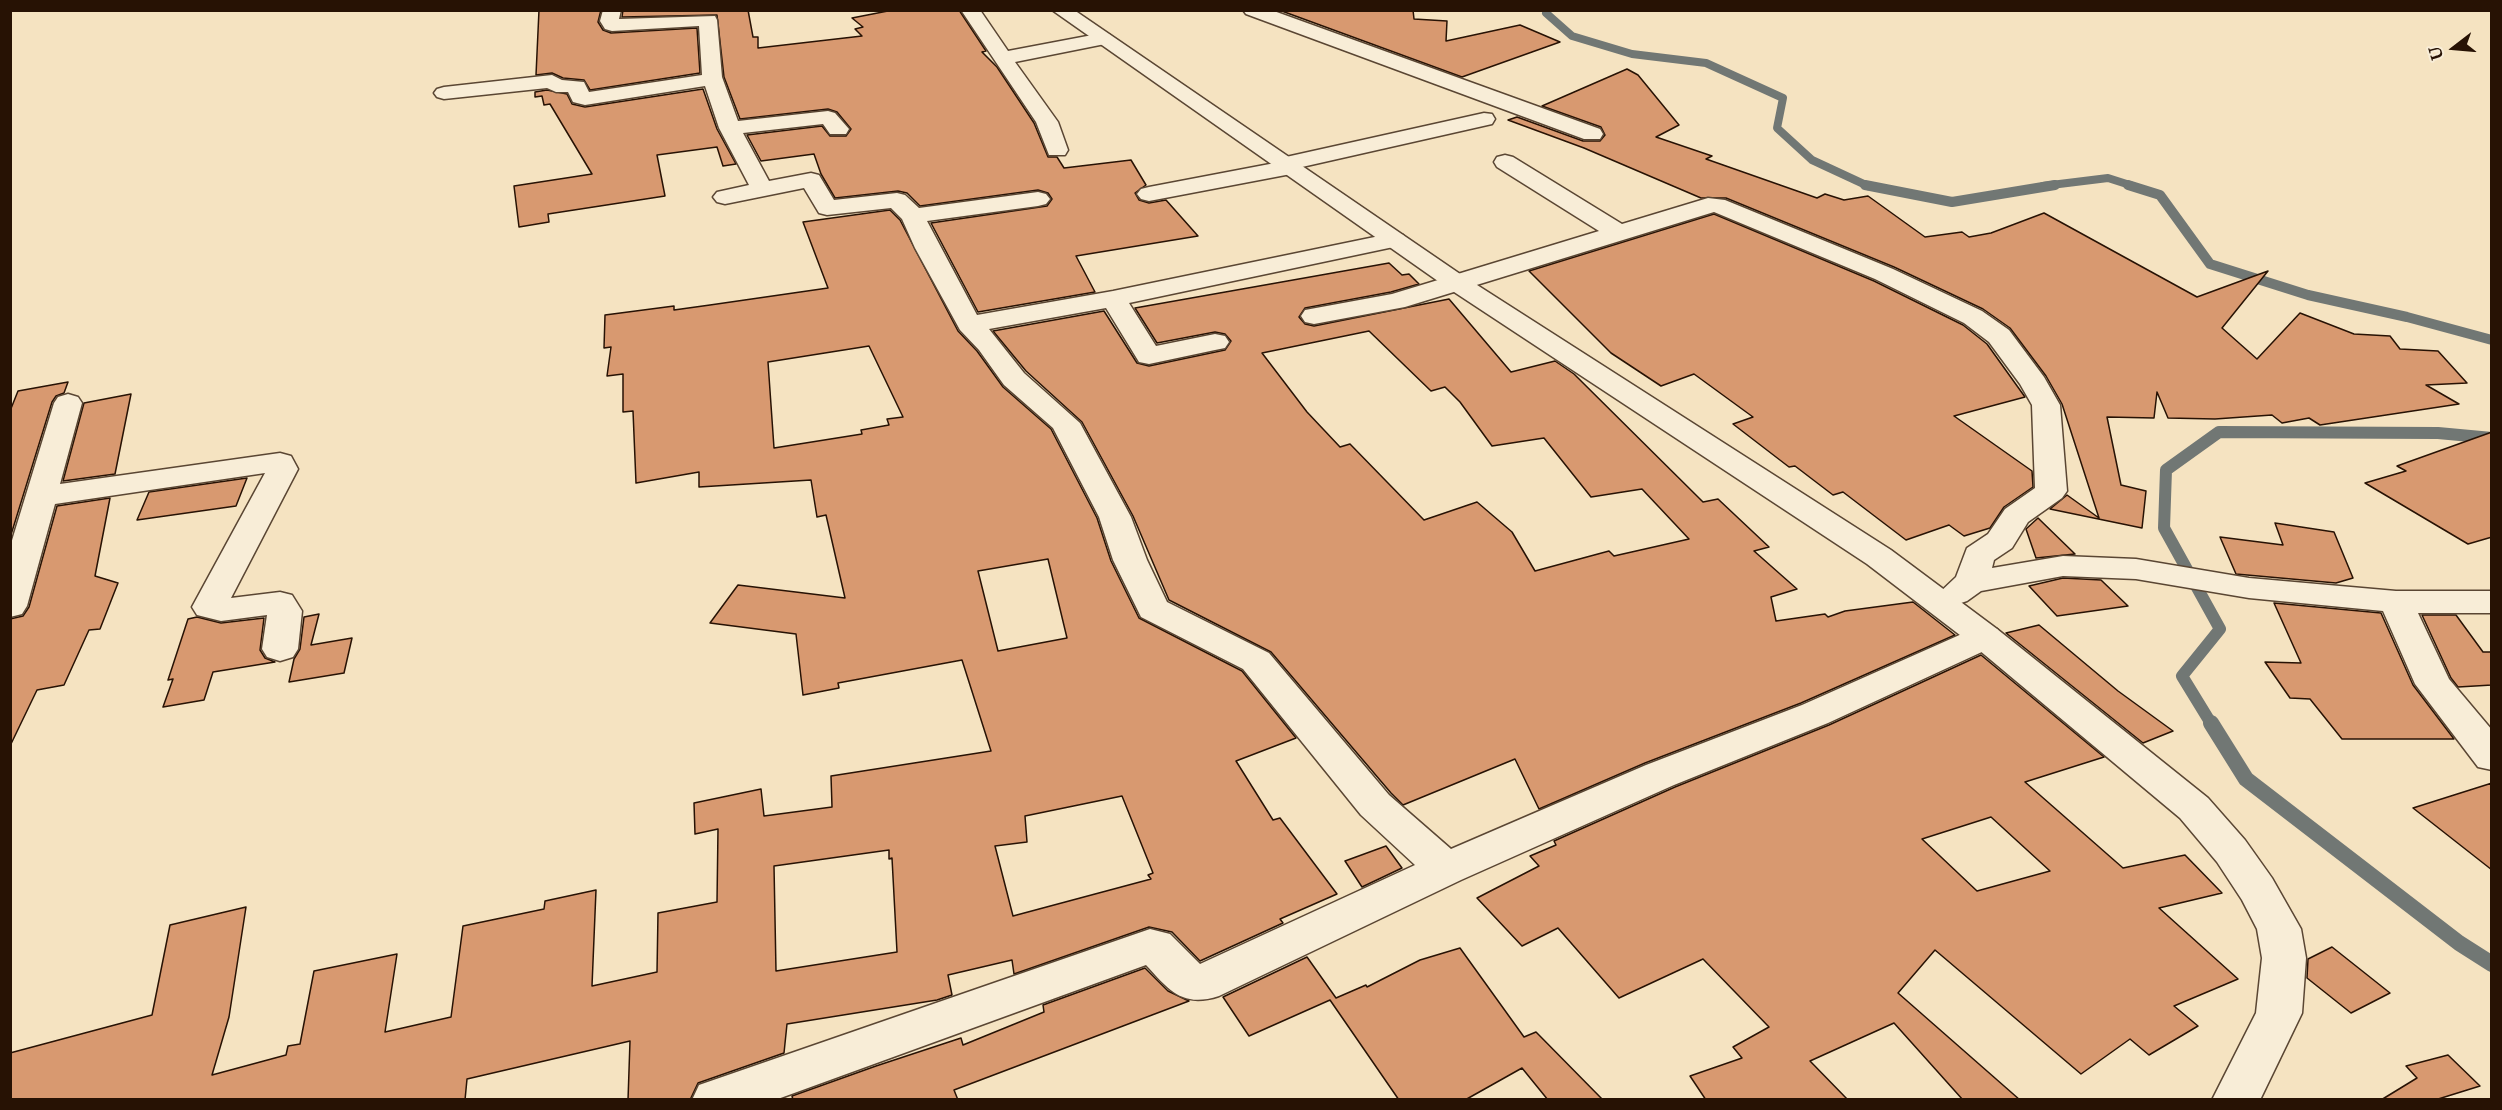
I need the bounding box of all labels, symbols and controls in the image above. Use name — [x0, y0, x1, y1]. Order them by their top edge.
north arrow — [2424, 18, 2484, 78]
text: U — [2425, 44, 2448, 62]

